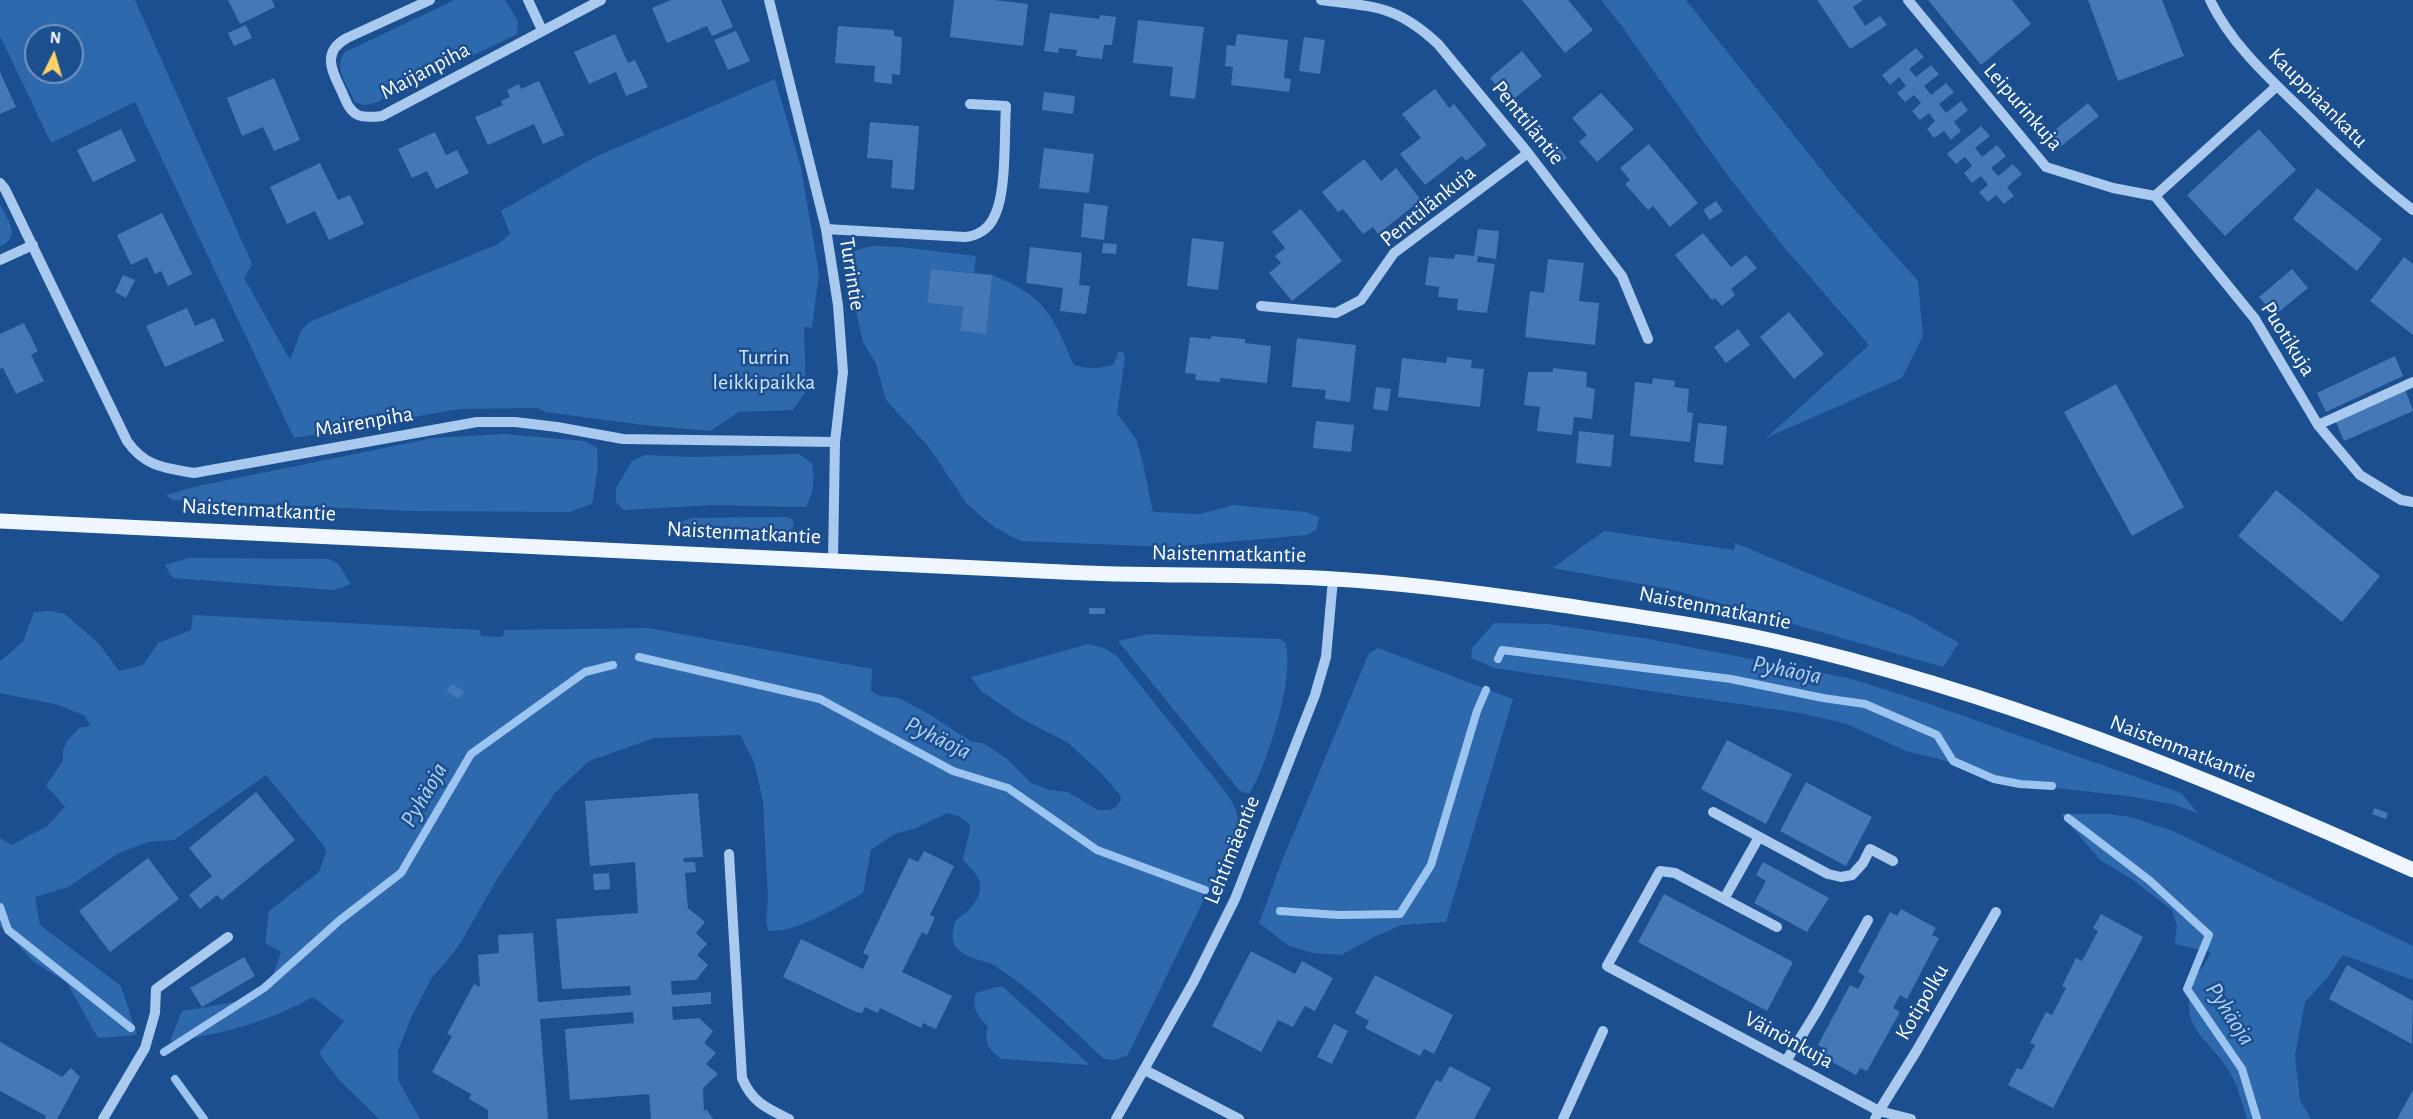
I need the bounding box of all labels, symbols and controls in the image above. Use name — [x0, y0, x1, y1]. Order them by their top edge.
north arrow — [24, 24, 84, 84]
text: N — [49, 30, 62, 47]
street label: Maijanpiha — [376, 36, 474, 106]
street label: Kauppiaankatu — [2263, 43, 2373, 153]
street label: Leipurinkuja — [1978, 58, 2068, 156]
street label: Penttiläntie — [1486, 76, 1570, 170]
street label: Penttilänkuja — [1375, 159, 1481, 253]
street label: Turrintie — [833, 236, 871, 312]
street label: Puotikuja — [2255, 297, 2321, 381]
park label: Turrin leikkipaikka — [713, 344, 815, 396]
street label: Mairenpiha — [313, 400, 415, 444]
street label: Naistenmatkantie — [181, 493, 337, 527]
street label: Naistenmatkantie — [666, 516, 822, 550]
street label: Naistenmatkantie — [1152, 539, 1306, 569]
street label: Naistenmatkantie — [1637, 580, 1793, 636]
water label: Pyhäoja — [1750, 649, 1824, 691]
street label: Naistenmatkantie — [2106, 709, 2260, 789]
water label: Pyhäoja — [900, 710, 976, 766]
water label: Pyhäoja — [394, 758, 454, 832]
street label: Lehtimäentie — [1198, 792, 1266, 908]
street label: Kotipolku — [1890, 959, 1954, 1045]
water label: Pyhäoja — [2199, 977, 2261, 1051]
street label: Väinönkuja — [1740, 1006, 1838, 1074]

